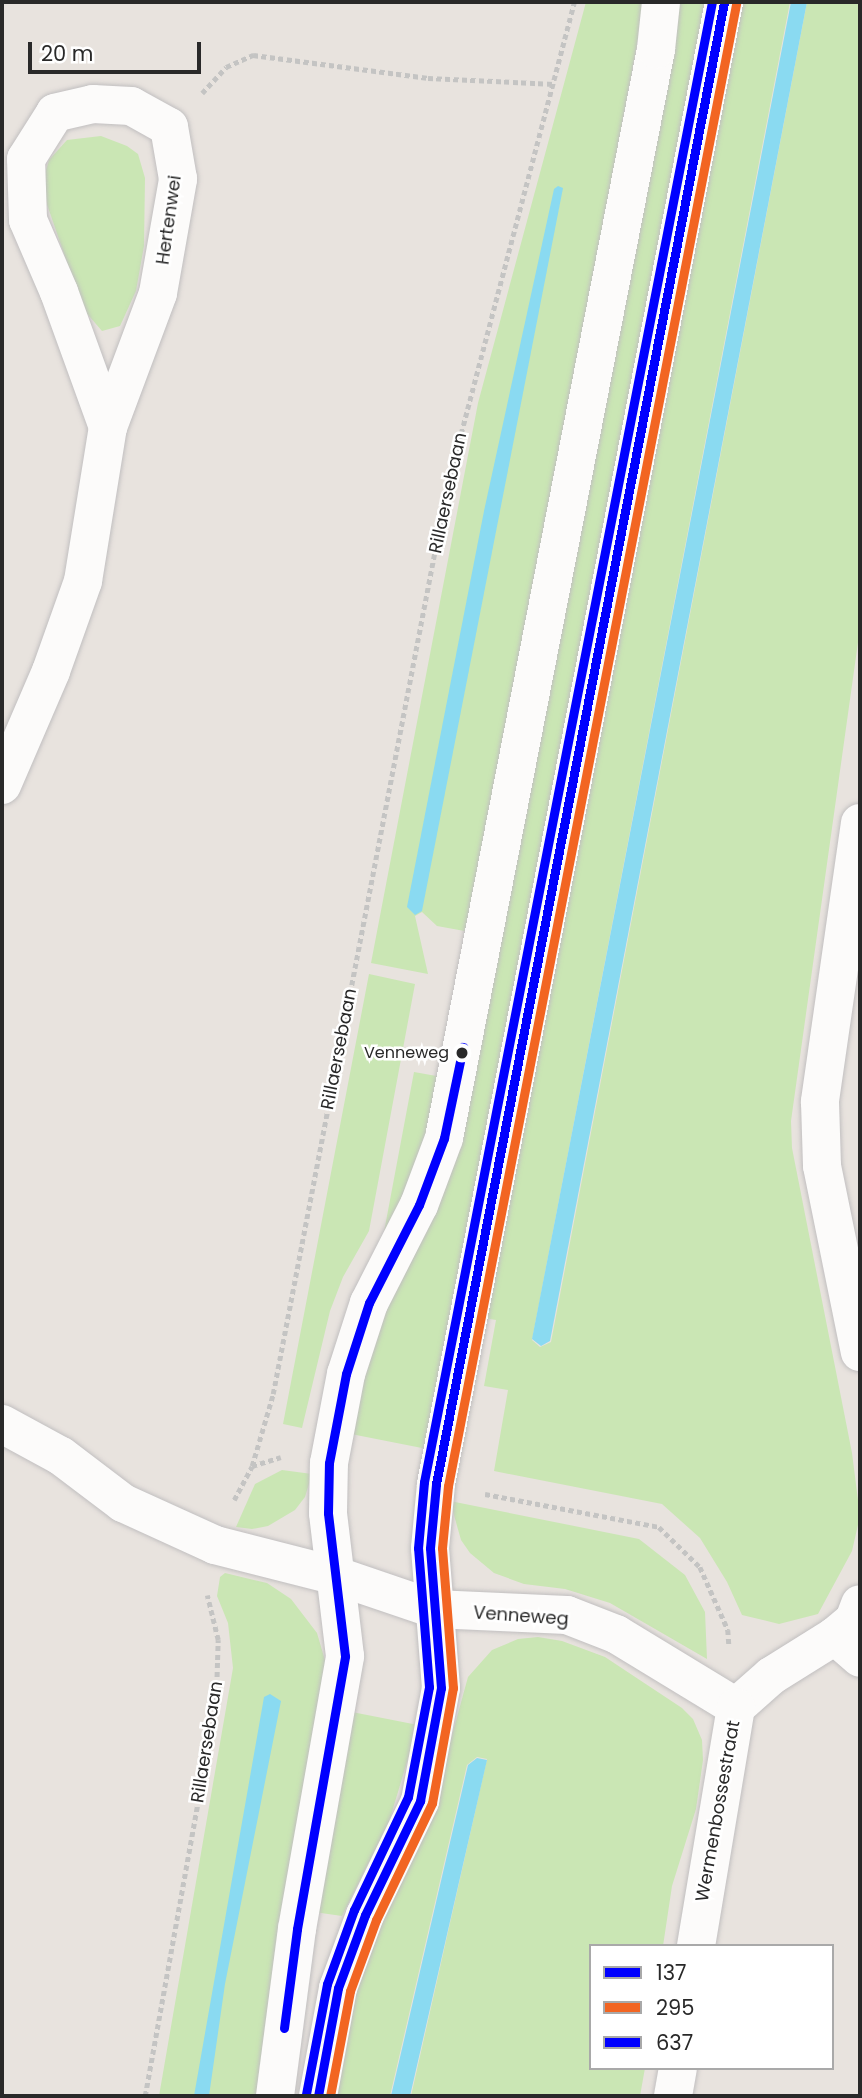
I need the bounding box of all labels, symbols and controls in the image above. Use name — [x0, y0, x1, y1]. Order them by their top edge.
scale bar — [32, 28, 205, 72]
text: 20 m — [41, 39, 94, 68]
street label: Hertenwei — [152, 174, 186, 266]
street label: Rillaersebaan — [425, 431, 471, 555]
street label: Rillaersebaan — [317, 987, 361, 1111]
place label: Venneweg — [364, 1043, 449, 1063]
marker: Venneweg — [455, 1046, 469, 1060]
street label: Venneweg — [473, 1602, 569, 1630]
street label: Rillaersebaan — [187, 1680, 227, 1804]
street label: Wermenbossestraat — [691, 1719, 745, 1903]
legend — [589, 1944, 834, 2070]
text: 137 — [656, 1958, 687, 1987]
text: 295 — [656, 1993, 695, 2022]
text: 637 — [656, 2028, 693, 2057]

